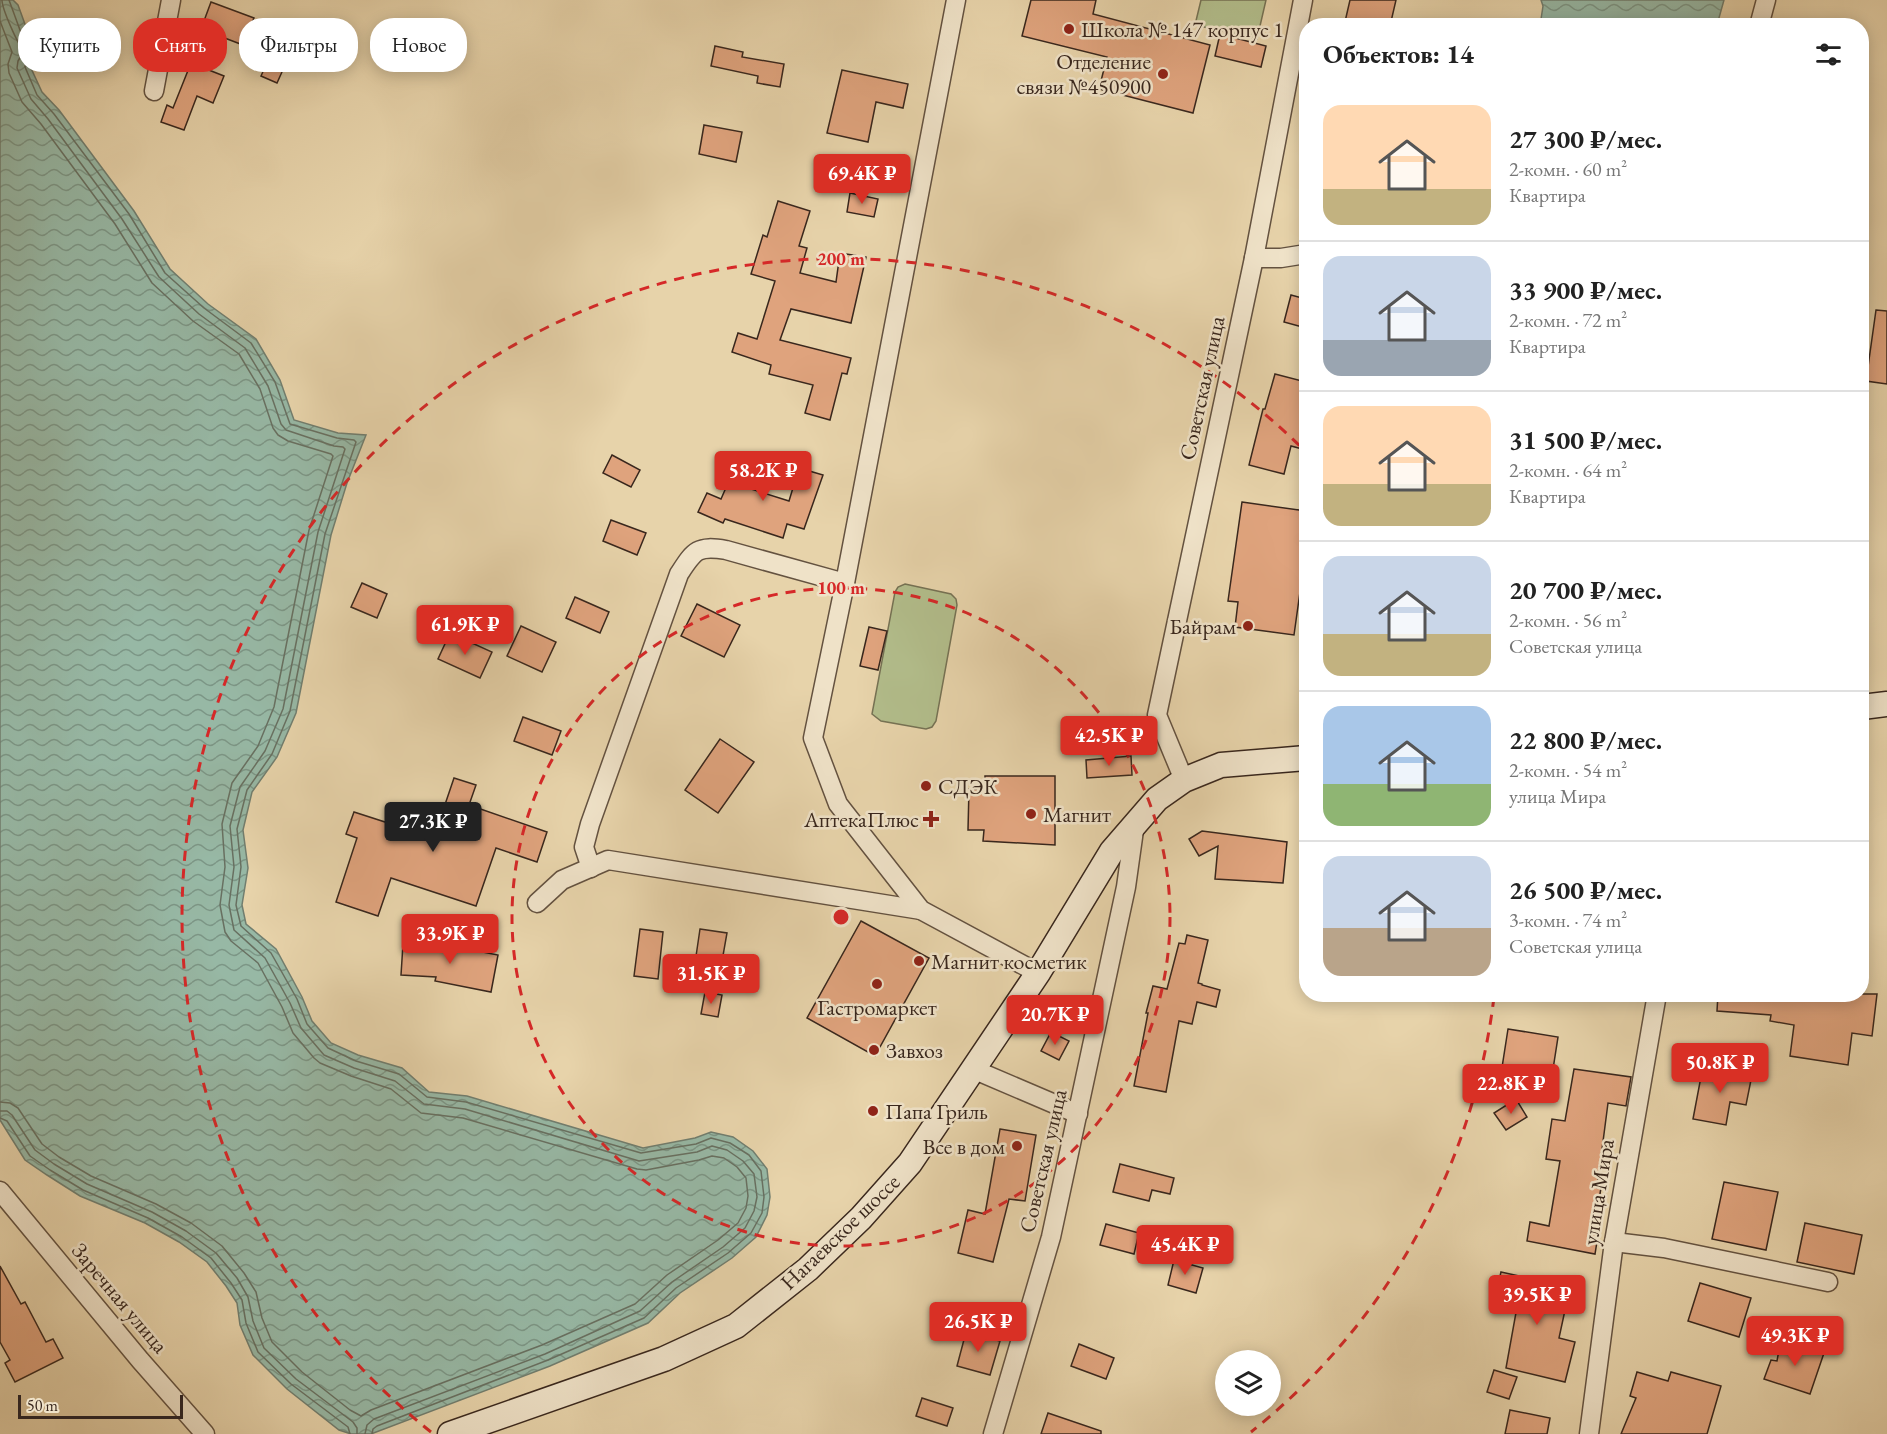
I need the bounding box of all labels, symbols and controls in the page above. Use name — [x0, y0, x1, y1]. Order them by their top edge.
place label: Школа № 147 корпус 1 — [1081, 15, 1284, 44]
chip: Купить — [18, 18, 121, 72]
chip: Снять — [133, 18, 227, 72]
chip: Фильтры — [239, 18, 358, 72]
chip: Новое — [370, 18, 467, 72]
marker: Школа № 147 корпус 1 — [1062, 22, 1076, 36]
text: Объектов: 14 — [1323, 37, 1474, 71]
icon: filters — [1812, 38, 1845, 71]
place label: Отделение связи №450900 — [1016, 47, 1151, 101]
marker: Отделение связи №450900 — [1156, 67, 1170, 81]
text: 27 300 ₽/мес. — [1509, 122, 1662, 156]
icon: home — [1371, 129, 1443, 201]
pin: 69.4K ₽ — [807, 154, 917, 205]
text: 2-комн. · 60 m² — [1509, 156, 1627, 182]
text: 69.4K ₽ — [828, 160, 896, 186]
text: Квартира — [1509, 182, 1586, 208]
text: 200 m — [817, 247, 865, 270]
text: 33 900 ₽/мес. — [1509, 273, 1662, 307]
icon: home — [1371, 280, 1443, 352]
text: 2-комн. · 72 m² — [1509, 307, 1627, 333]
street label: Советская улица — [1173, 313, 1231, 463]
text: Квартира — [1509, 333, 1586, 359]
text: 31 500 ₽/мес. — [1509, 423, 1662, 457]
icon: home — [1371, 430, 1443, 502]
pin: 58.2K ₽ — [708, 451, 818, 502]
text: 58.2K ₽ — [729, 457, 797, 483]
text: 2-комн. · 64 m² — [1509, 457, 1627, 483]
text: Квартира — [1509, 483, 1586, 509]
text: 20 700 ₽/мес. — [1509, 573, 1662, 607]
text: 100 m — [817, 576, 865, 599]
icon: home — [1371, 580, 1443, 652]
pin: 61.9K ₽ — [410, 605, 520, 656]
text: 2-комн. · 56 m² — [1509, 607, 1627, 633]
text: 61.9K ₽ — [431, 611, 499, 637]
place label: Байрам — [1169, 612, 1236, 641]
marker: Байрам — [1241, 619, 1255, 633]
text: Советская улица — [1509, 633, 1642, 659]
pin: 42.5K ₽ — [1054, 716, 1164, 767]
text: 42.5K ₽ — [1075, 722, 1143, 748]
text: 22 800 ₽/мес. — [1509, 723, 1662, 757]
icon: home — [1371, 730, 1443, 802]
text: 2-комн. · 54 m² — [1509, 757, 1627, 783]
place label: СДЭК — [938, 772, 998, 801]
marker: СДЭК — [919, 779, 933, 793]
text: улица Мира — [1509, 783, 1606, 809]
place label: Магнит — [1043, 800, 1111, 829]
pin: 27.3K ₽ — [378, 802, 488, 853]
place label: АптекаПлюс — [803, 805, 919, 834]
marker: Магнит — [1024, 807, 1038, 821]
text: 27.3K ₽ — [399, 808, 467, 834]
marker: АптекаПлюс — [924, 812, 938, 826]
text: 26 500 ₽/мес. — [1509, 873, 1662, 907]
icon: home — [1371, 880, 1443, 952]
centre of rings — [831, 907, 851, 927]
text: 3-комн. · 74 m² — [1509, 907, 1627, 933]
pin: 33.9K ₽ — [395, 914, 505, 965]
text: 33.9K ₽ — [416, 920, 484, 946]
text: Советская улица — [1509, 933, 1642, 959]
place label: Магнит косметик — [931, 947, 1087, 976]
pin: 31.5K ₽ — [656, 954, 766, 1005]
marker: Магнит косметик — [912, 954, 926, 968]
text: 31.5K ₽ — [677, 960, 745, 986]
marker: Гастромаркет — [870, 977, 884, 991]
place label: Гастромаркет — [817, 993, 937, 1022]
pin: 20.7K ₽ — [1000, 995, 1110, 1046]
text: 20.7K ₽ — [1021, 1001, 1089, 1027]
place label: Завхоз — [886, 1036, 943, 1065]
marker: Завхоз — [867, 1043, 881, 1057]
pin: 50.8K ₽ — [1665, 1043, 1775, 1094]
text: 50.8K ₽ — [1686, 1049, 1754, 1075]
pin: 22.8K ₽ — [1456, 1064, 1566, 1115]
text: 22.8K ₽ — [1477, 1070, 1545, 1096]
street label: Советская улица — [1012, 1086, 1074, 1236]
place label: Папа Гриль — [885, 1097, 988, 1126]
marker: Папа Гриль — [866, 1104, 880, 1118]
place label: Все в дом — [922, 1132, 1005, 1161]
street label: улица Мира — [1575, 1137, 1621, 1247]
marker: Все в дом — [1010, 1139, 1024, 1153]
street label: Нагаевское шоссе — [774, 1167, 906, 1296]
pin: 45.4K ₽ — [1130, 1225, 1240, 1276]
text: 45.4K ₽ — [1151, 1231, 1219, 1257]
street label: Заречная улица — [65, 1237, 175, 1359]
pin: 39.5K ₽ — [1482, 1275, 1592, 1326]
text: 39.5K ₽ — [1503, 1281, 1571, 1307]
pin: 26.5K ₽ — [923, 1302, 1033, 1353]
text: 26.5K ₽ — [944, 1308, 1012, 1334]
pin: 49.3K ₽ — [1740, 1316, 1850, 1367]
text: 49.3K ₽ — [1761, 1322, 1829, 1348]
map controls — [1215, 1350, 1281, 1416]
button: layers — [1215, 1350, 1281, 1416]
scale bar — [18, 1392, 183, 1420]
text: 50 m — [27, 1395, 58, 1416]

